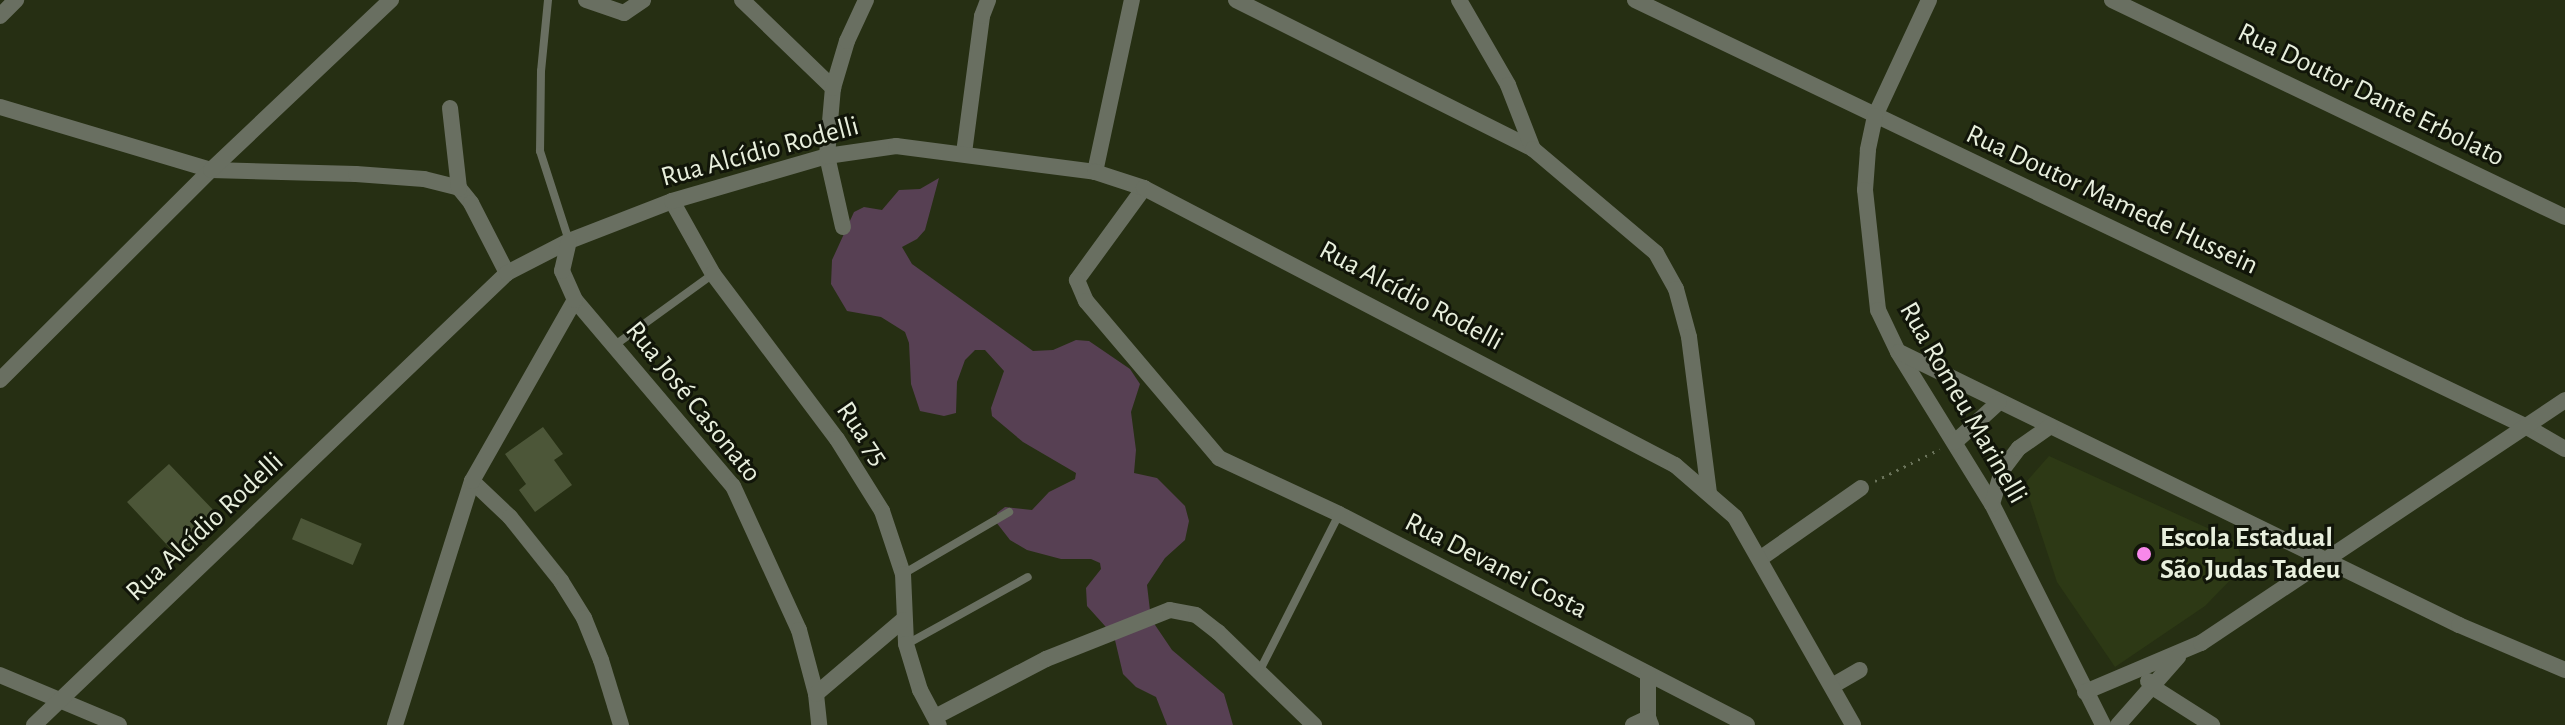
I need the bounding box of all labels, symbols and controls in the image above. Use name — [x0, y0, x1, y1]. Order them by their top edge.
street label: Rua Doutor Dante Erbolato — [2232, 16, 2510, 174]
street label: Rua Alcídio Rodelli — [657, 109, 863, 195]
street label: Rua Doutor Mamede Hussein — [1961, 117, 2263, 283]
street label: Rua Alcídio Rodelli — [1313, 233, 1509, 359]
street label: Rua Romeu Marinelli — [1892, 296, 2034, 510]
street label: Rua José Casonato — [618, 315, 768, 489]
street label: Rua 75 — [828, 396, 896, 472]
street label: Rua Alcídio Rodelli — [119, 445, 291, 609]
street label: Rua Devanei Costa — [1399, 505, 1593, 627]
place label: Escola Estadual São Judas Tadeu — [2160, 521, 2340, 587]
marker: Escola Estadual São Judas Tadeu — [2135, 545, 2153, 563]

